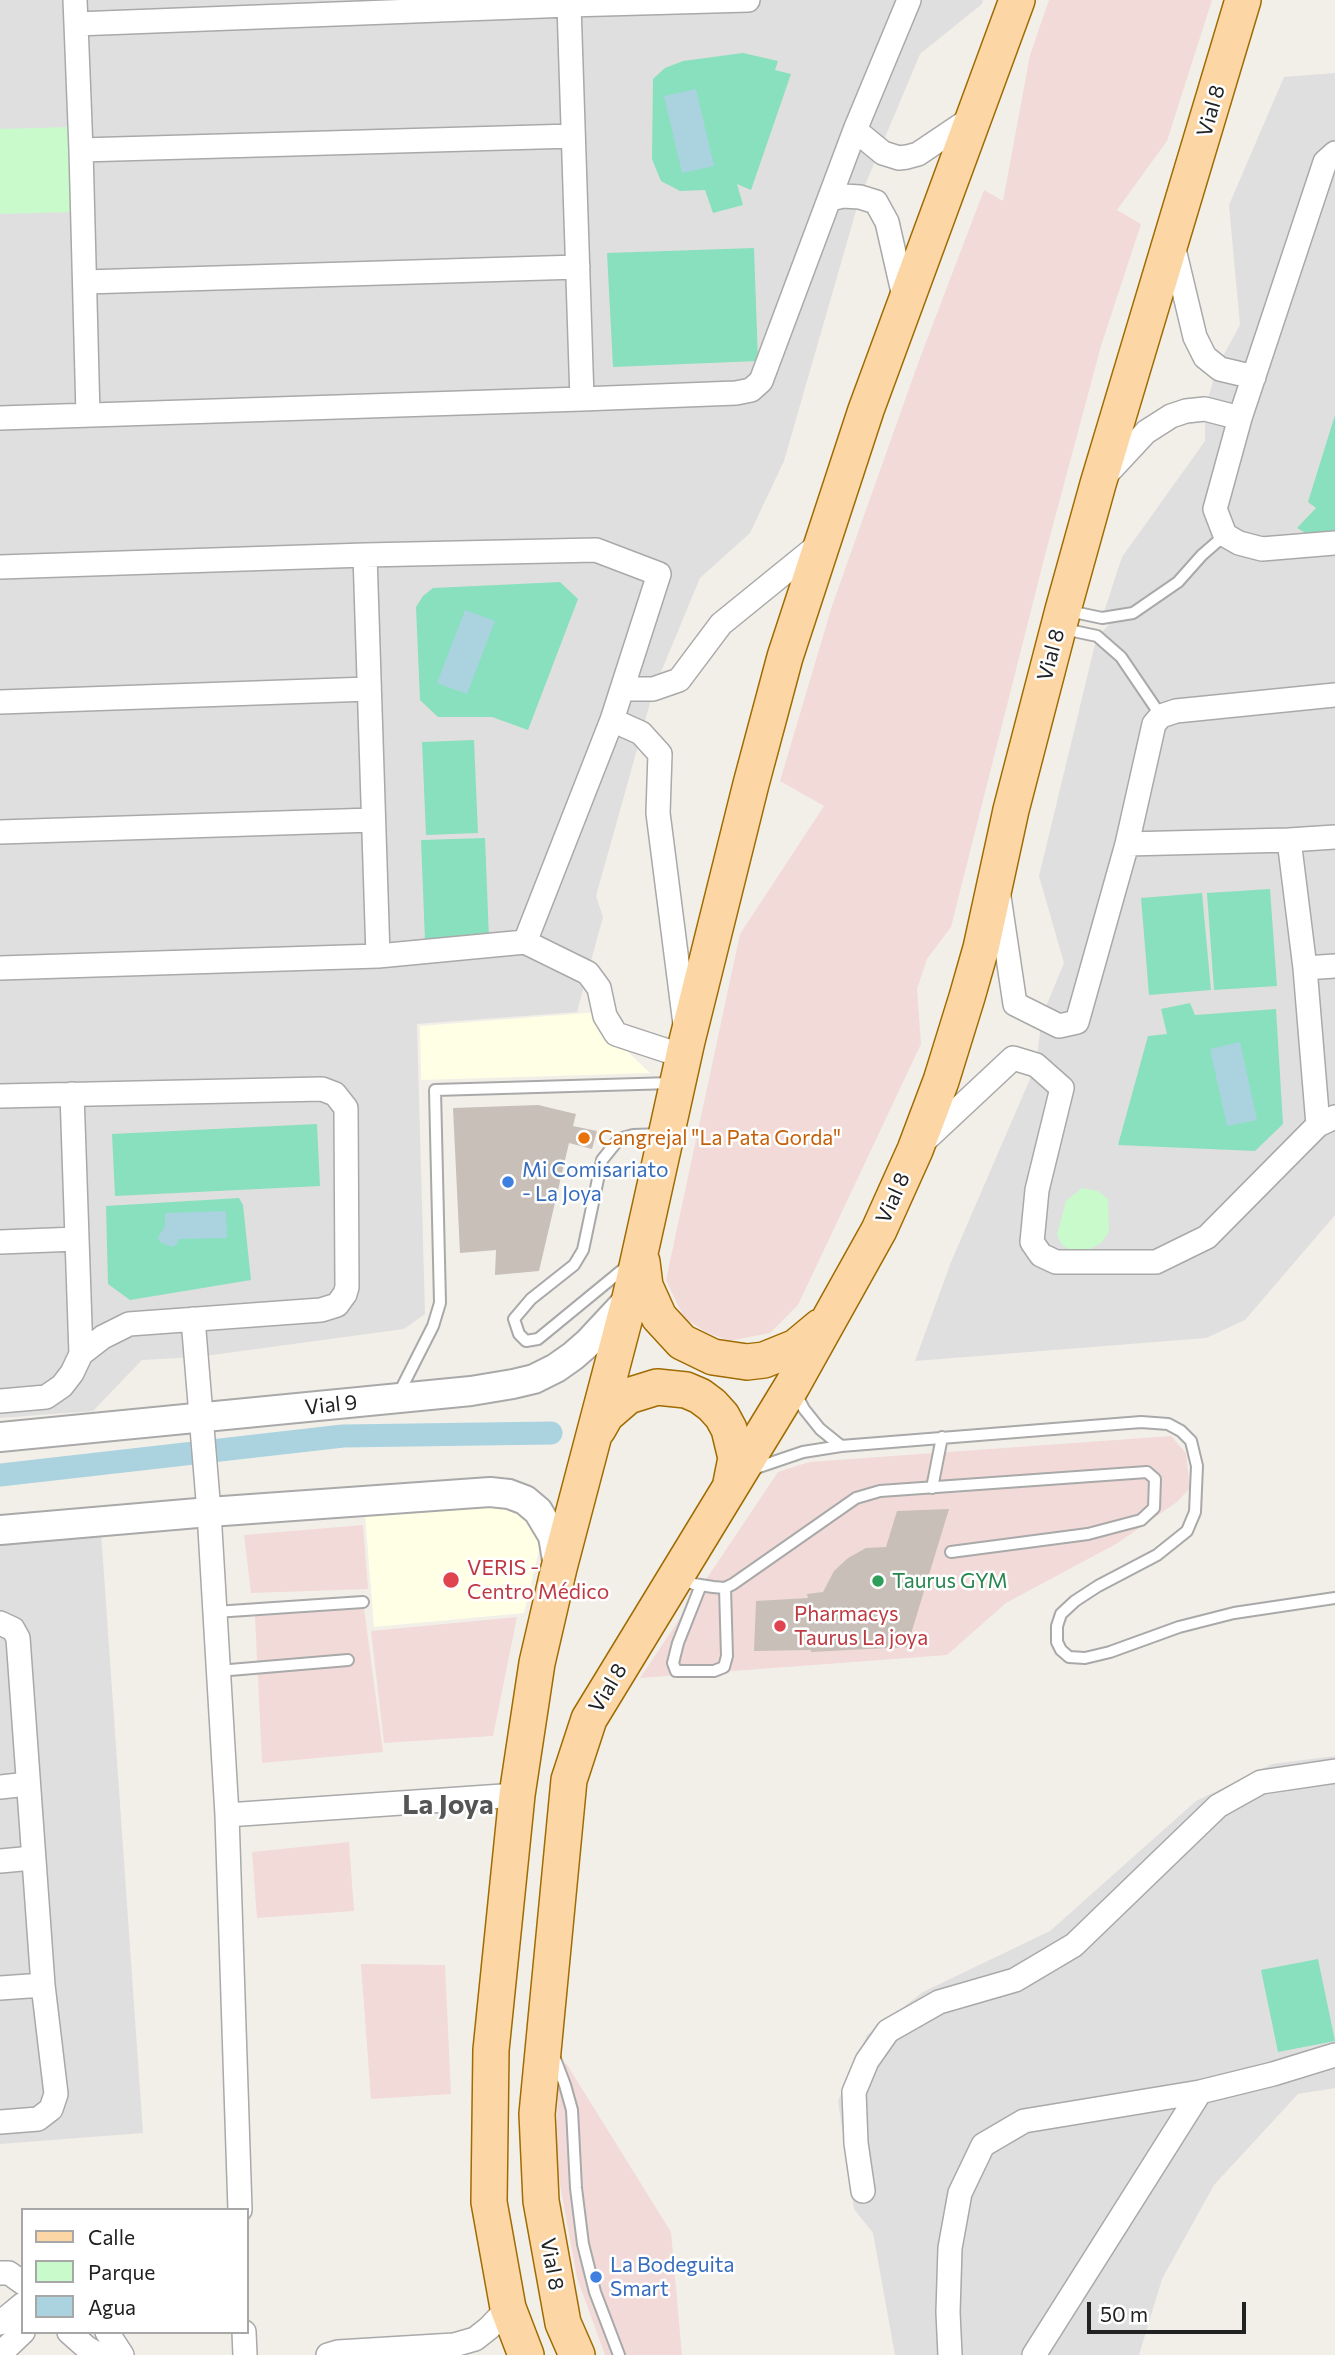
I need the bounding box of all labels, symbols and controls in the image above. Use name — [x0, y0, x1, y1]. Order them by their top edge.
street label: Vial 8 — [1192, 82, 1230, 140]
street label: Vial 8 — [1032, 626, 1070, 684]
place label: Cangrejal "La Pata Gorda" — [598, 1125, 841, 1151]
marker: Cangrejal "La Pata Gorda" — [576, 1130, 592, 1146]
place label: Mi Comisariato - La Joya — [522, 1157, 668, 1207]
street label: Vial 8 — [871, 1169, 915, 1227]
marker: Mi Comisariato - La Joya — [500, 1174, 516, 1190]
street label: Vial 9 — [303, 1390, 359, 1420]
place label: VERIS - Centro Médico — [467, 1555, 609, 1605]
place label: Taurus GYM — [892, 1568, 1008, 1594]
marker: VERIS - Centro Médico — [441, 1570, 461, 1590]
marker: Taurus GYM — [870, 1573, 886, 1589]
place label: Pharmacys Taurus La joya — [794, 1601, 928, 1651]
marker: Pharmacys Taurus La joya — [772, 1618, 788, 1634]
street label: Vial 8 — [584, 1659, 632, 1717]
district label: La Joya — [402, 1788, 494, 1822]
legend — [21, 2208, 248, 2334]
text: Calle — [88, 2224, 135, 2249]
street label: Vial 8 — [535, 2236, 569, 2292]
place label: La Bodeguita Smart — [610, 2252, 734, 2302]
text: Parque — [88, 2259, 155, 2284]
marker: La Bodeguita Smart — [588, 2269, 604, 2285]
scale bar — [1090, 2288, 1249, 2332]
text: Agua — [88, 2294, 136, 2319]
text: 50 m — [1100, 2301, 1148, 2326]

